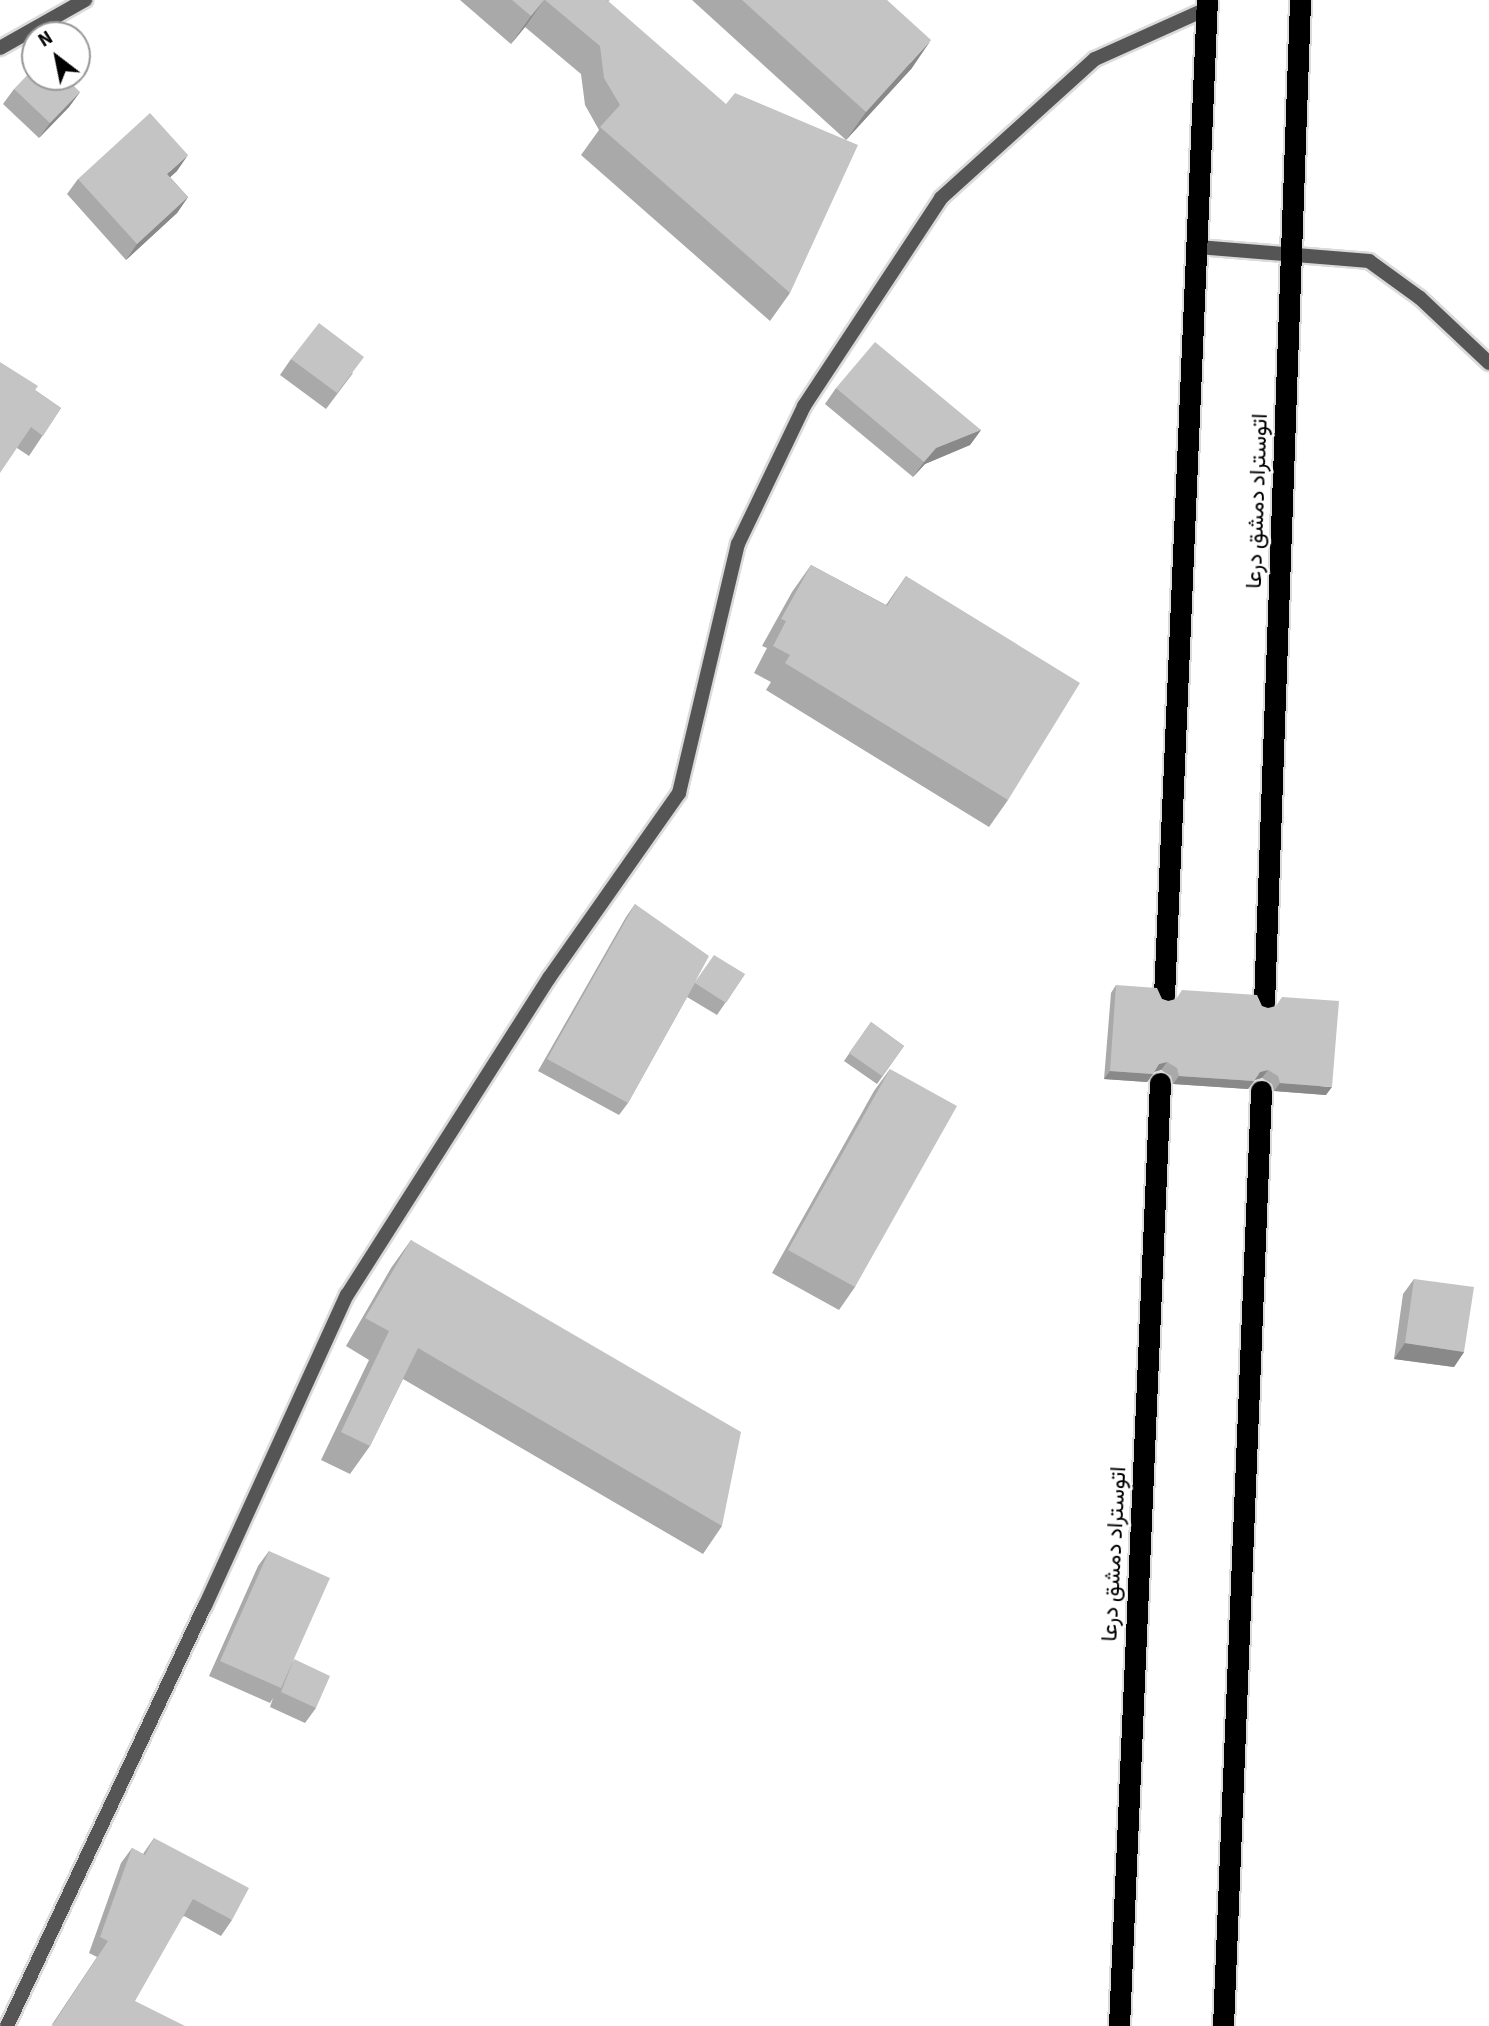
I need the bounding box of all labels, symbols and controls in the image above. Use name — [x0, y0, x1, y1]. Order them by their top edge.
north arrow — [21, 21, 91, 91]
text: N — [33, 25, 58, 54]
street label: اتوستراد دمشق درعا — [1240, 413, 1274, 589]
street label: اتوستراد دمشق درعا — [1096, 1466, 1132, 1642]

